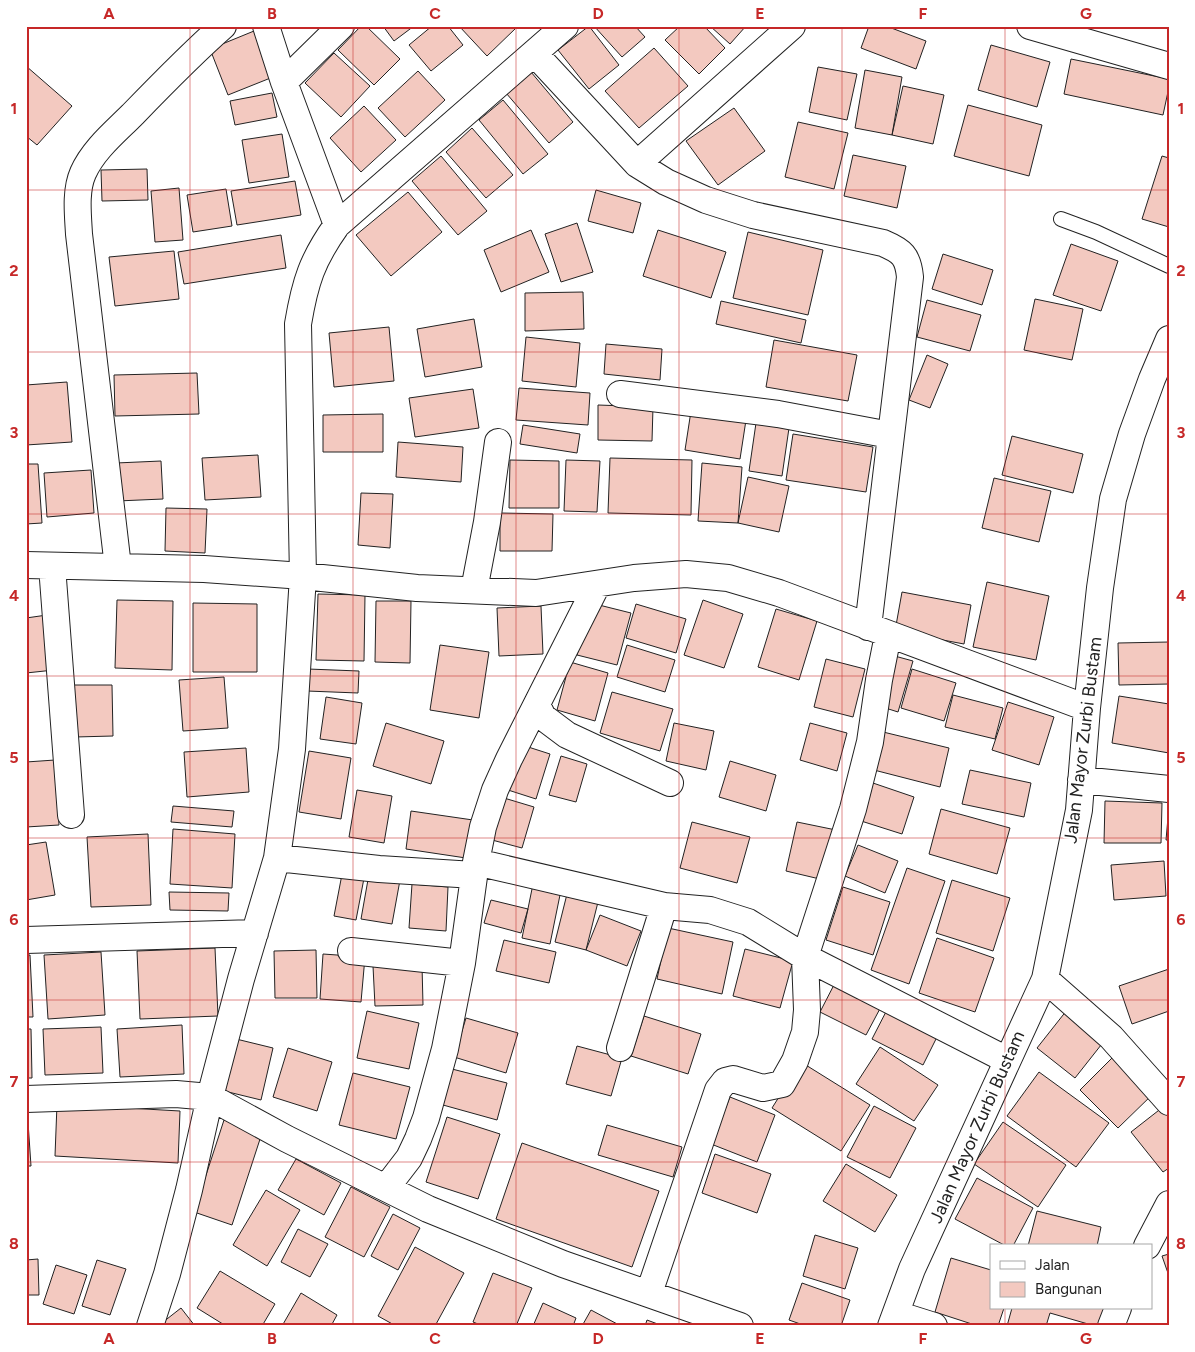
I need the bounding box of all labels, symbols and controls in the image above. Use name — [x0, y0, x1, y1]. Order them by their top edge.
text: A — [103, 4, 115, 23]
text: B — [267, 4, 277, 23]
text: C — [429, 4, 441, 23]
text: D — [592, 4, 604, 23]
text: E — [755, 4, 765, 23]
text: F — [919, 4, 928, 23]
text: G — [1080, 4, 1092, 23]
text: 1 — [11, 99, 17, 118]
text: 1 — [1178, 99, 1184, 118]
text: 2 — [9, 261, 19, 280]
text: 2 — [1176, 261, 1186, 280]
text: 3 — [10, 423, 19, 442]
text: 3 — [1177, 423, 1186, 442]
text: 4 — [9, 586, 19, 605]
text: 4 — [1176, 586, 1186, 605]
street label: Jalan Mayor Zurbi Bustam — [1059, 635, 1107, 845]
text: 5 — [9, 748, 19, 767]
text: 5 — [1176, 748, 1186, 767]
text: 6 — [9, 910, 19, 929]
text: 6 — [1176, 910, 1186, 929]
street label: Jalan Mayor Zurbi Bustam — [925, 1027, 1029, 1227]
text: 7 — [10, 1072, 19, 1091]
text: 7 — [1177, 1072, 1186, 1091]
text: 8 — [9, 1234, 19, 1253]
text: 8 — [1176, 1234, 1186, 1253]
legend — [990, 1244, 1152, 1310]
text: Jalan — [1035, 1256, 1070, 1274]
text: Bangunan — [1035, 1280, 1102, 1298]
text: A — [103, 1329, 115, 1348]
text: B — [267, 1329, 277, 1348]
text: C — [429, 1329, 441, 1348]
text: D — [592, 1329, 604, 1348]
text: E — [755, 1329, 765, 1348]
text: F — [919, 1329, 928, 1348]
text: G — [1080, 1329, 1092, 1348]

